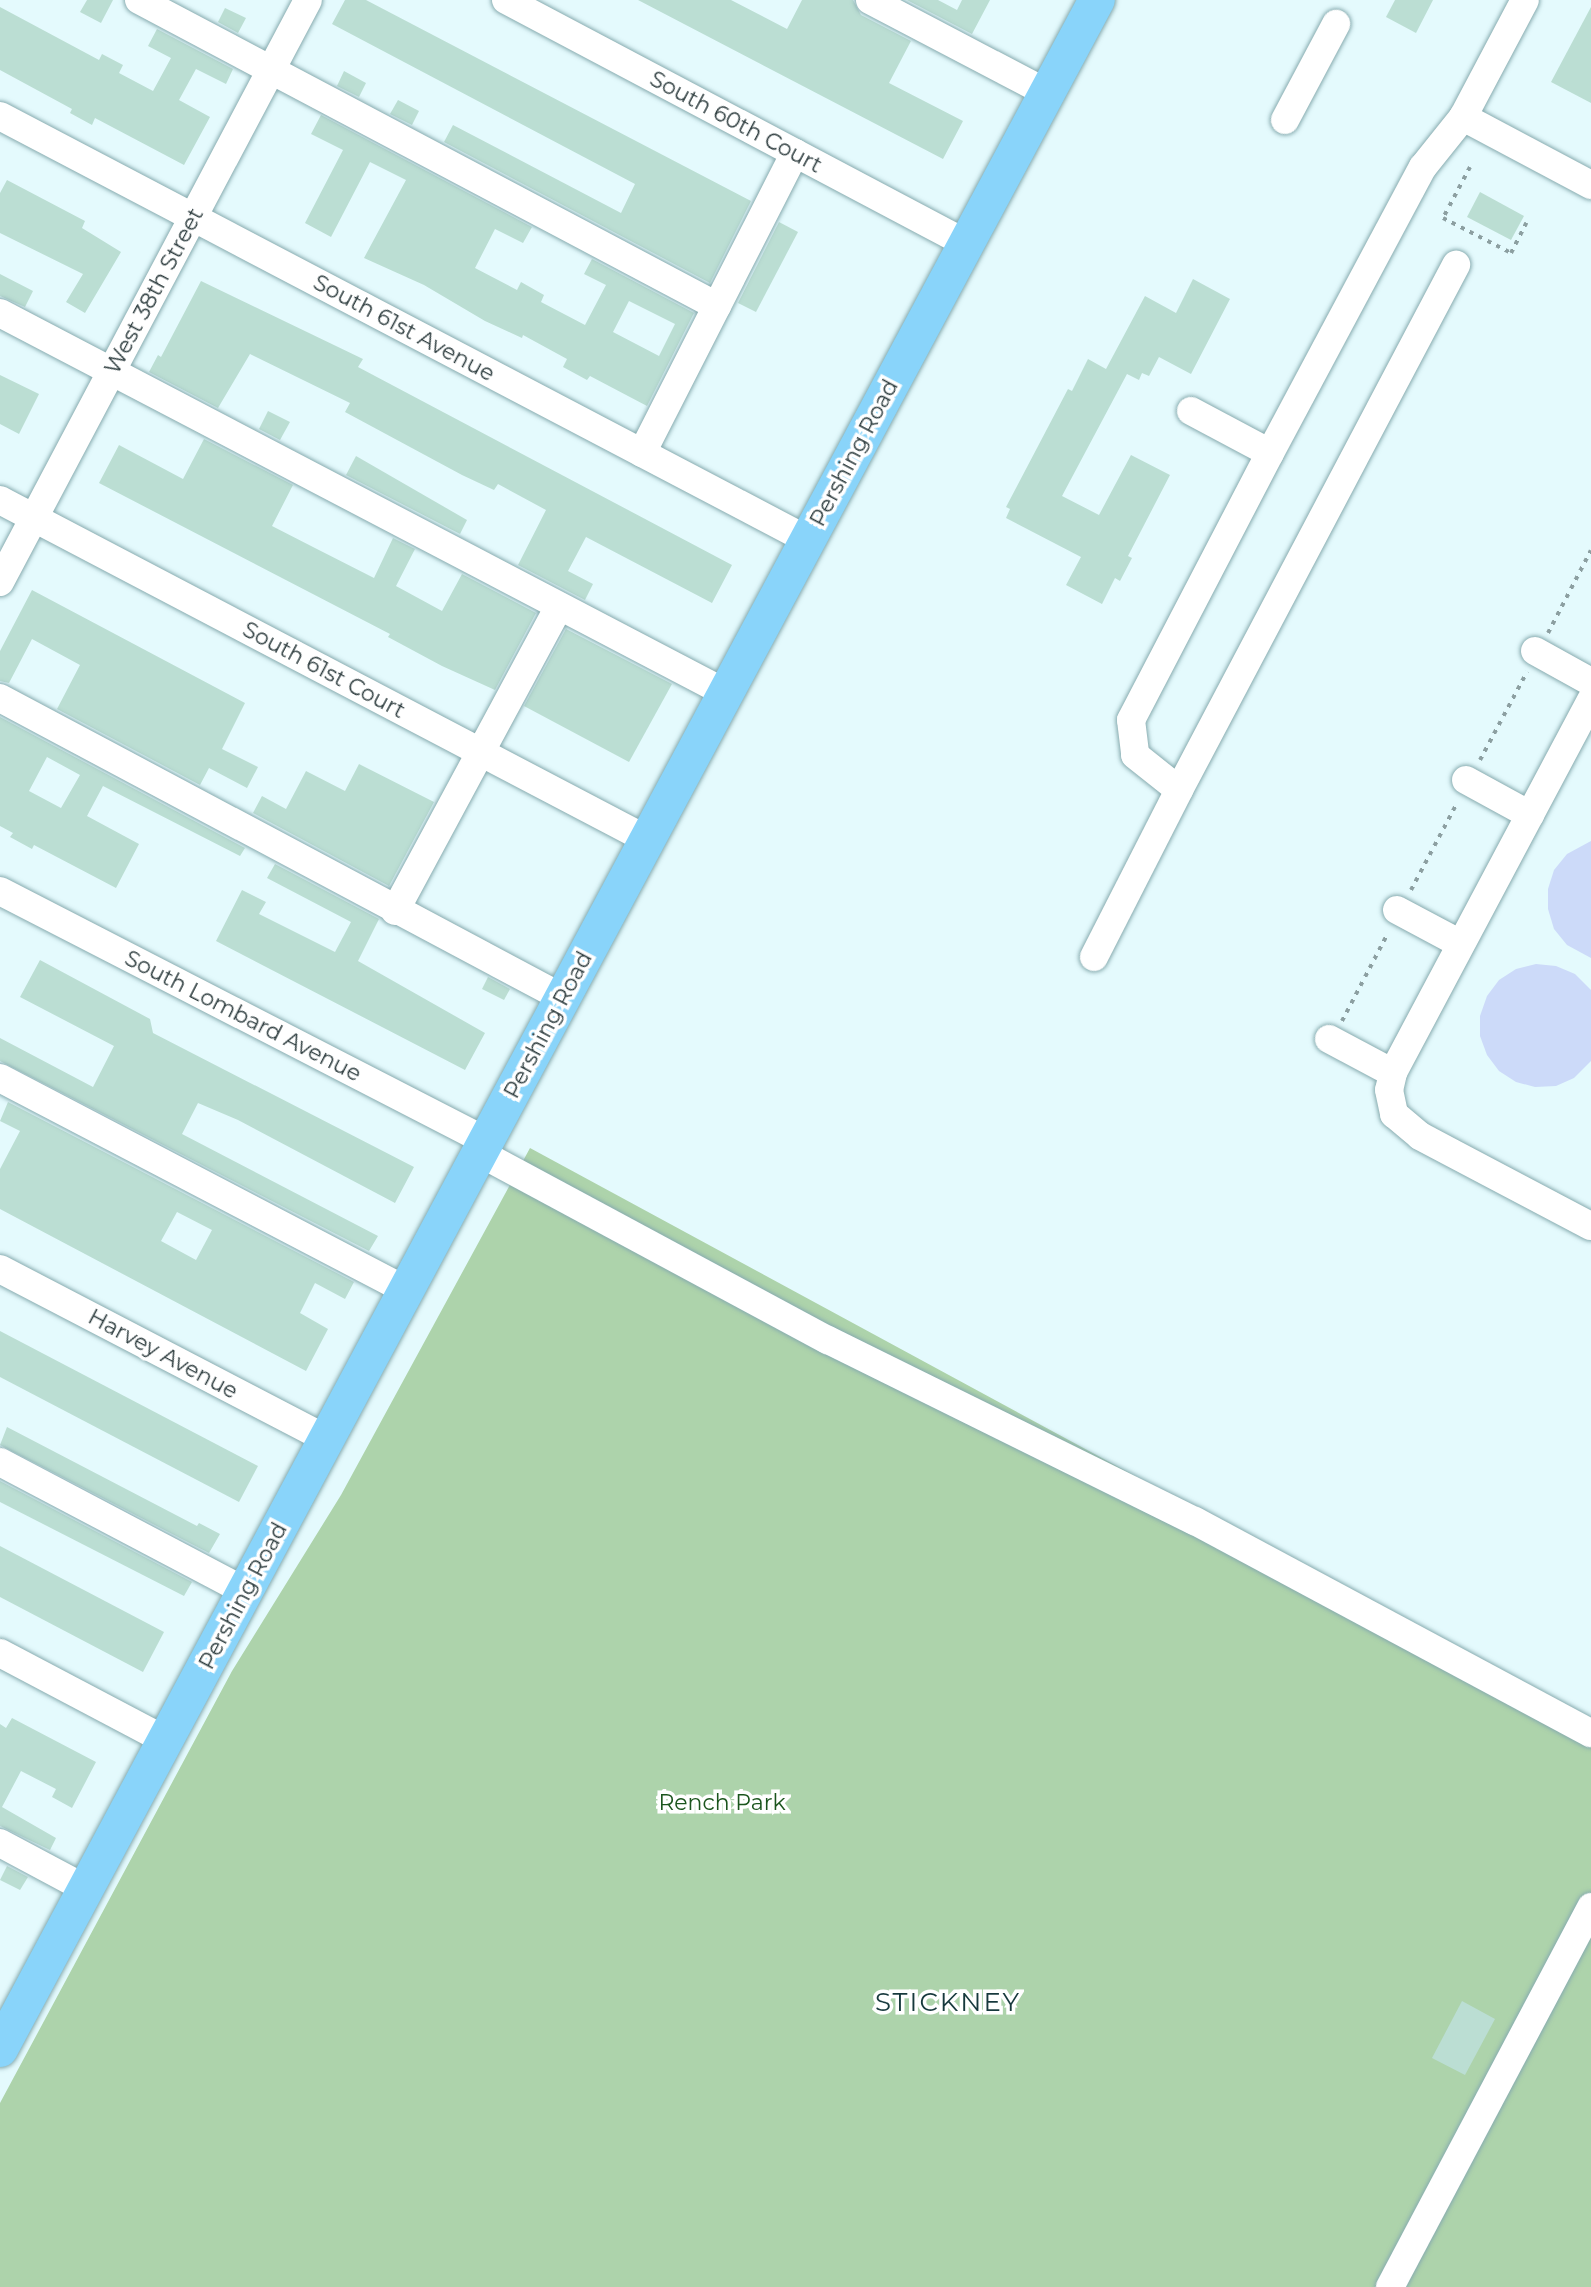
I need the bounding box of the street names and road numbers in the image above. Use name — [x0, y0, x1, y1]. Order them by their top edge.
street label: South 60th Court — [645, 65, 827, 179]
street label: West 38th Street — [99, 203, 209, 379]
street label: South 61st Avenue — [309, 269, 499, 387]
street label: Pershing Road — [804, 375, 904, 531]
street label: South 61st Court — [238, 616, 410, 724]
street label: South Lombard Avenue — [120, 945, 366, 1087]
street label: Pershing Road — [498, 947, 598, 1103]
street label: Harvey Avenue — [84, 1304, 242, 1404]
street label: Pershing Road — [193, 1518, 293, 1674]

